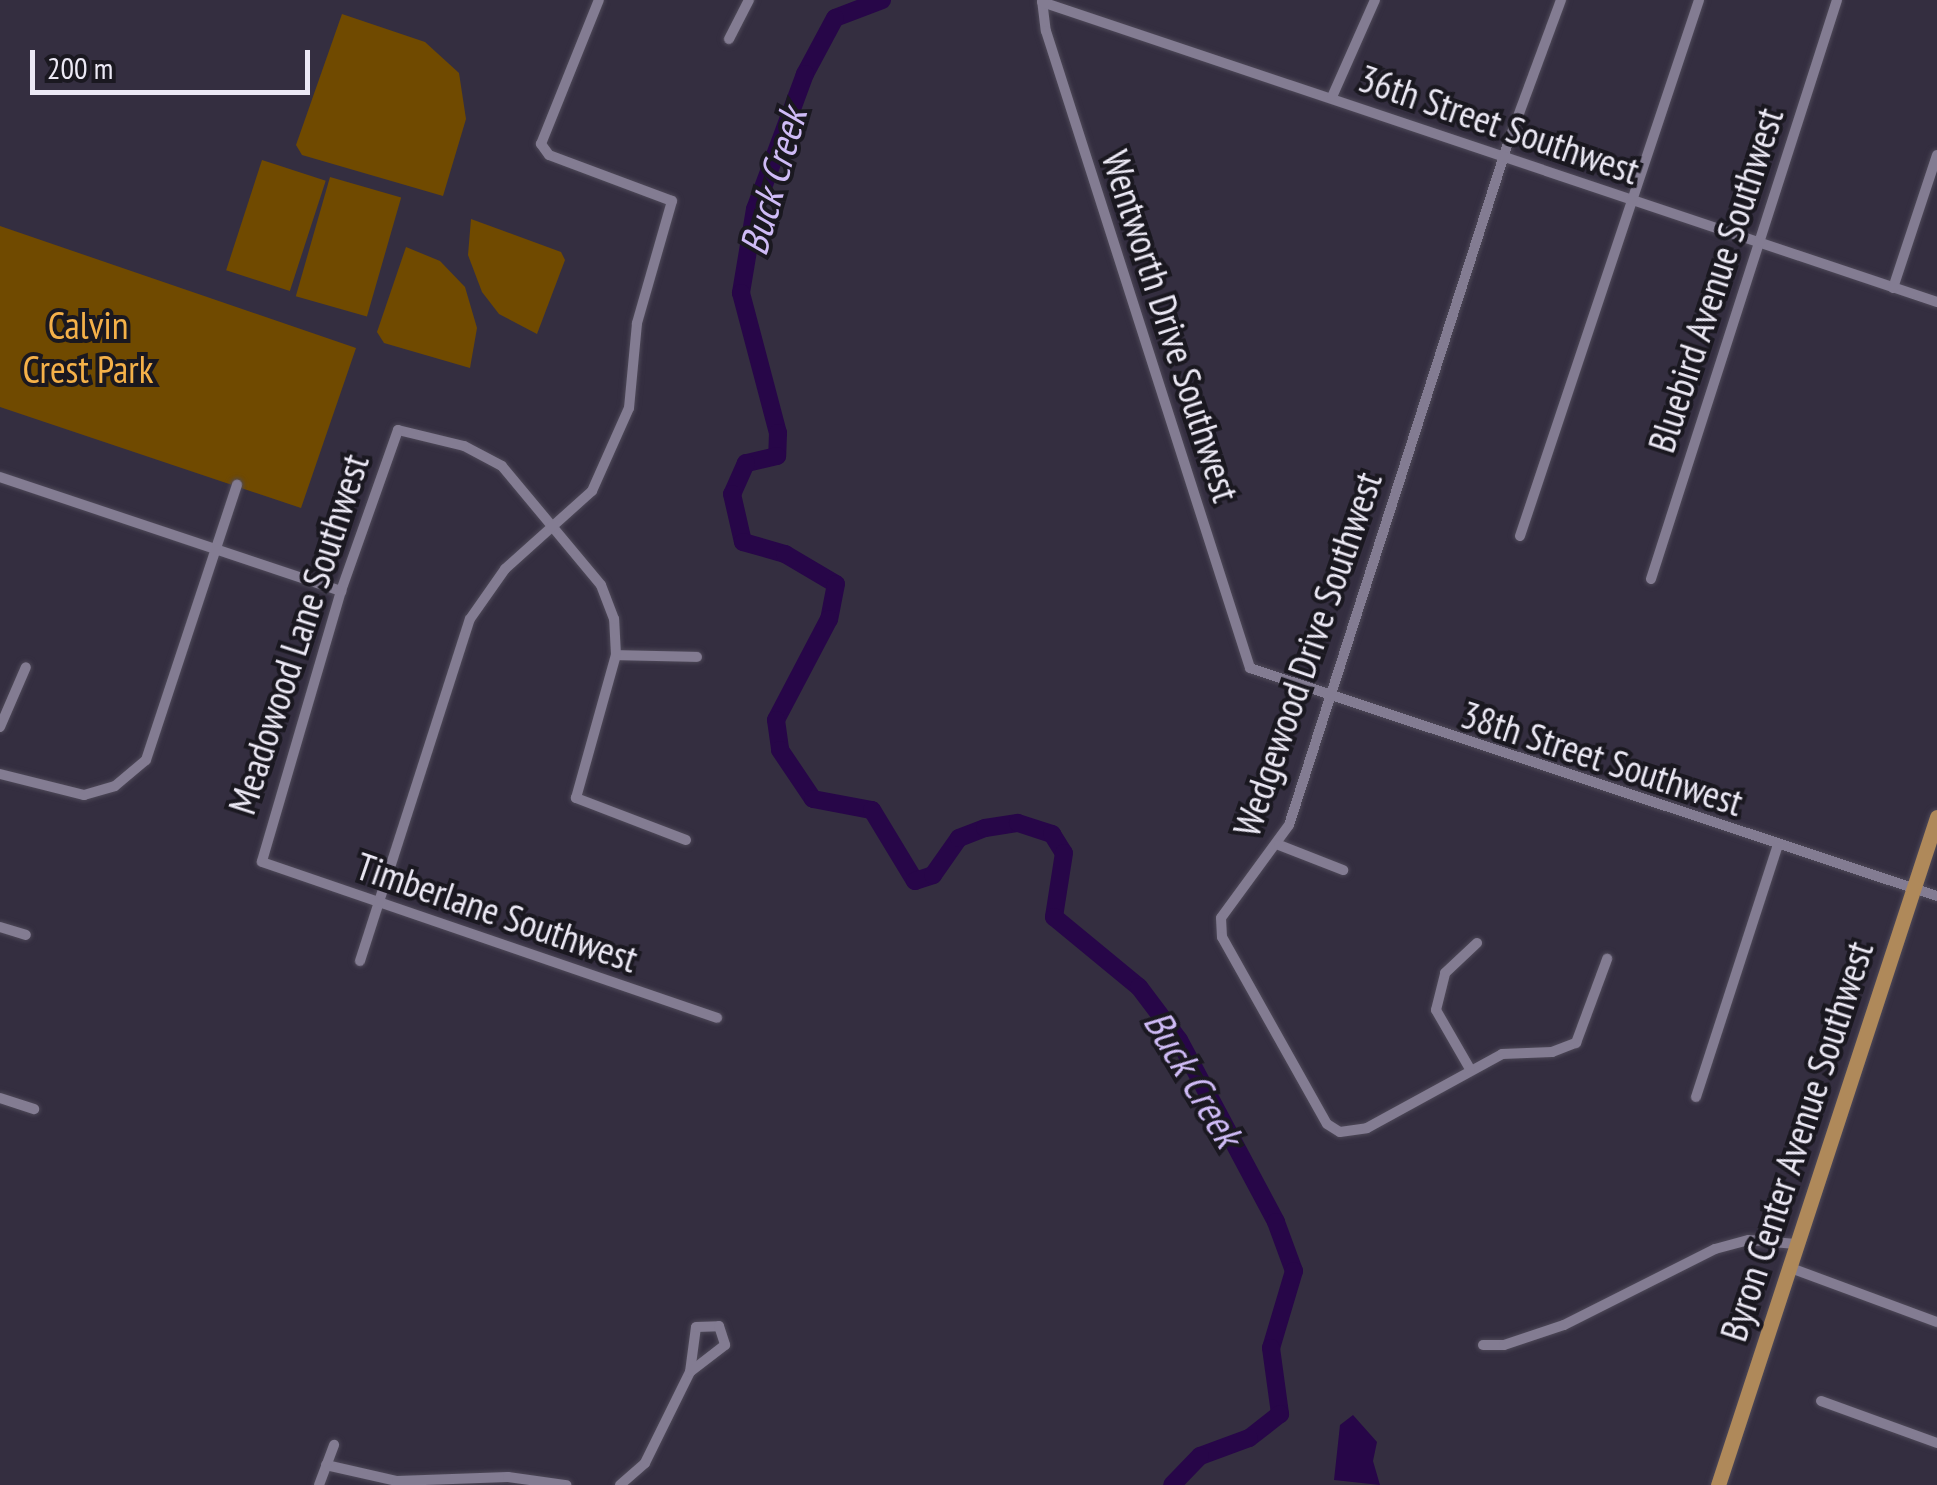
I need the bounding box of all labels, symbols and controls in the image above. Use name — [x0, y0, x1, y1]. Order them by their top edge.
scale bar — [35, 30, 315, 92]
text: 200 m — [47, 48, 113, 87]
street label: 36th Street Southwest — [1353, 55, 1645, 193]
water label: Buck Creek — [728, 102, 816, 260]
street label: Bluebird Avenue Southwest — [1638, 102, 1792, 458]
street label: Wentworth Drive Southwest — [1093, 145, 1249, 507]
park label: Calvin Crest Park — [23, 302, 153, 392]
street label: Meadowood Lane Southwest — [218, 448, 378, 820]
street label: Wedgewood Drive Southwest — [1223, 466, 1391, 842]
street label: 38th Street Southwest — [1455, 691, 1749, 825]
street label: Timberlane Southwest — [350, 843, 644, 981]
street label: Byron Center Avenue Southwest — [1710, 935, 1882, 1347]
water label: Buck Creek — [1134, 1001, 1254, 1155]

